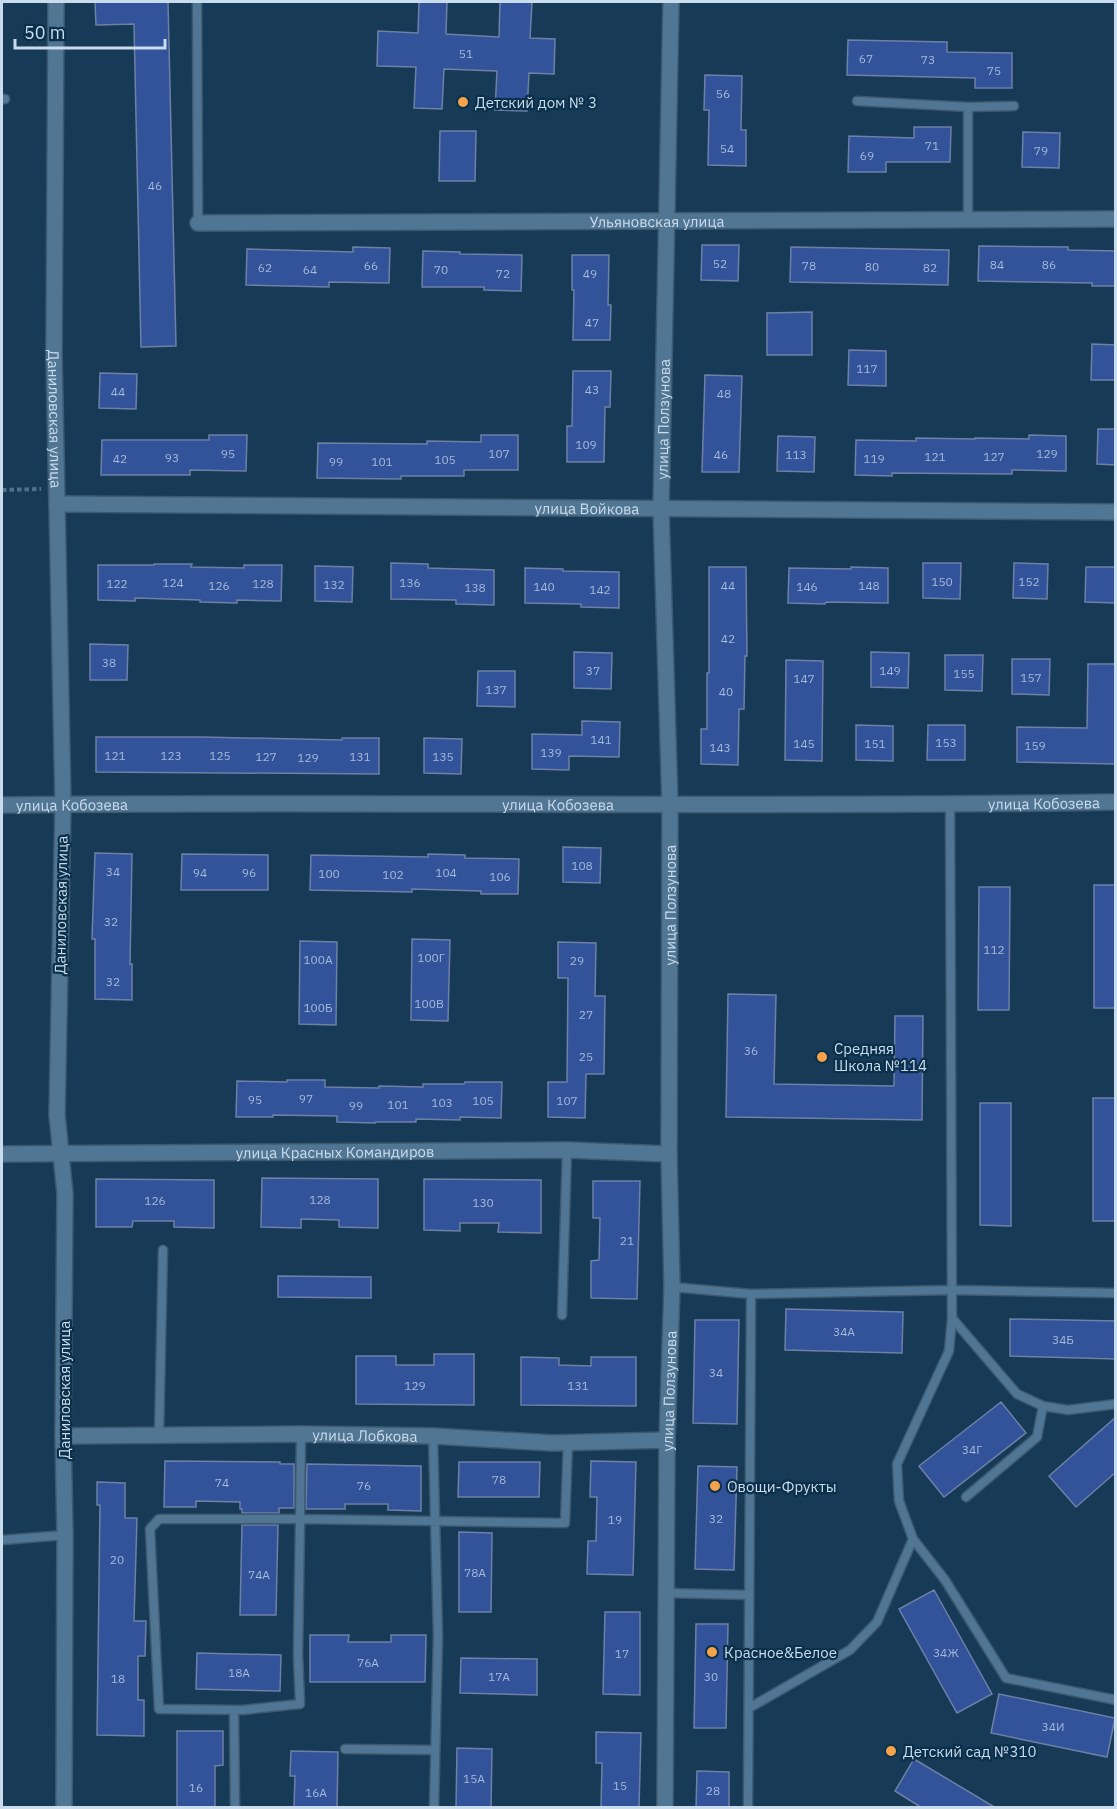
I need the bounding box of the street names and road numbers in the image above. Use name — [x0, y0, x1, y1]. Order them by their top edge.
street label: Ульяновская улица — [590, 211, 724, 231]
street label: Даниловская улица — [44, 350, 66, 488]
street label: улица Ползунова — [652, 359, 673, 480]
street label: улица Войкова — [534, 498, 640, 518]
street label: улица Кобозева — [988, 793, 1100, 813]
street label: улица Кобозева — [16, 795, 128, 814]
street label: улица Кобозева — [502, 795, 614, 814]
street label: Даниловская улица — [50, 836, 72, 974]
street label: улица Ползунова — [660, 845, 679, 966]
street label: улица Красных Командиров — [236, 1141, 434, 1162]
street label: Даниловская улица — [55, 1321, 74, 1459]
street label: улица Ползунова — [657, 1330, 680, 1451]
street label: улица Лобкова — [312, 1425, 418, 1445]

